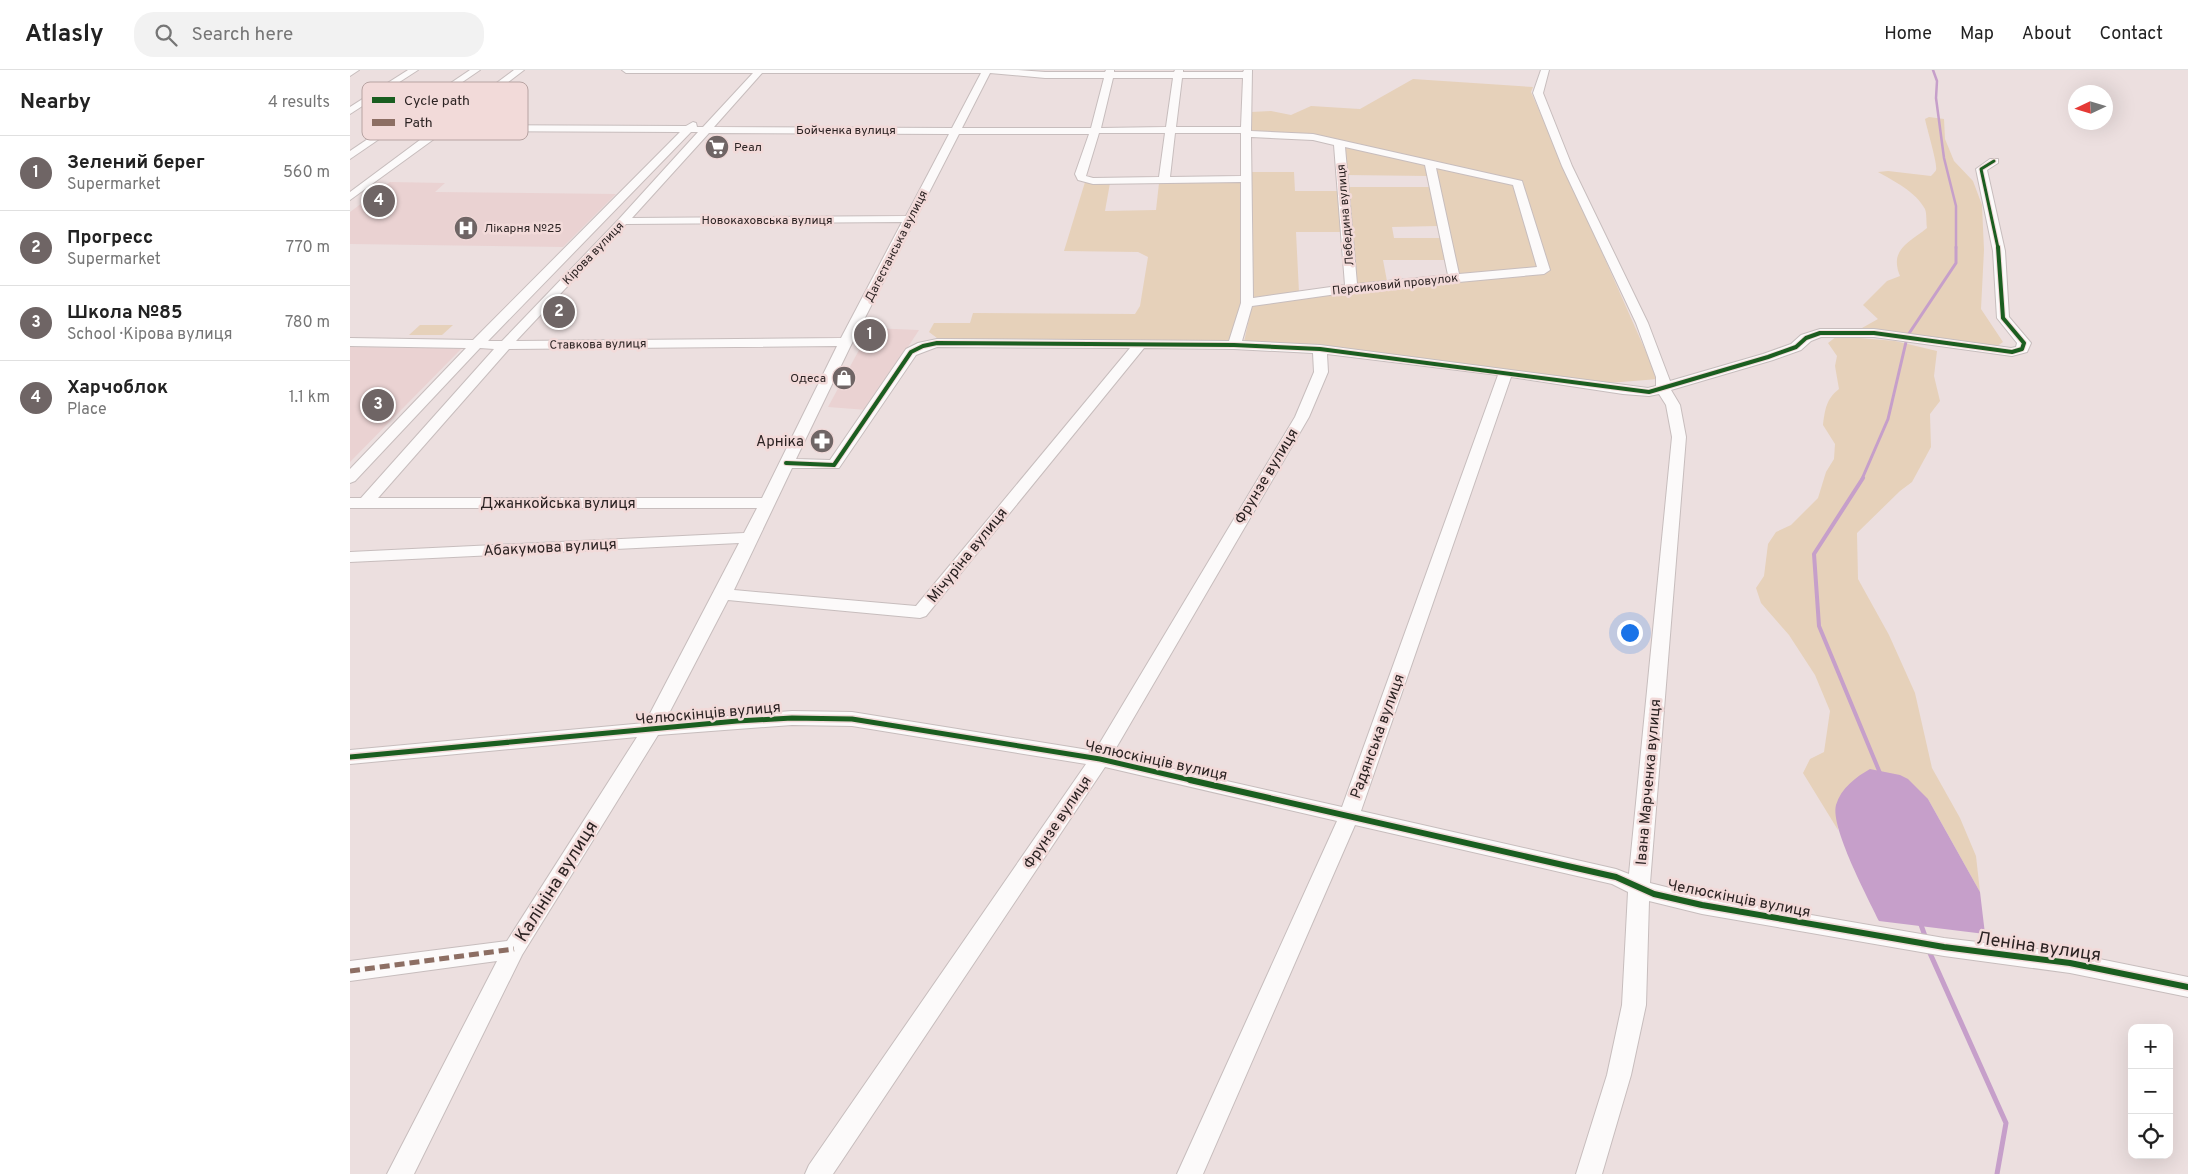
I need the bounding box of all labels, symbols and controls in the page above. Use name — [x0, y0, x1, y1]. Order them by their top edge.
search box — [134, 12, 484, 57]
text: Atlasly — [25, 20, 104, 50]
icon: search — [152, 21, 180, 49]
text: Search here — [192, 23, 293, 47]
text: Home — [1884, 23, 1932, 46]
text: Map — [1960, 23, 1994, 46]
text: About — [2022, 23, 2071, 46]
text: Contact — [2099, 23, 2163, 46]
legend — [362, 82, 528, 140]
north arrow — [2068, 85, 2113, 130]
text: Nearby — [20, 89, 91, 116]
text: 4 results — [268, 93, 330, 113]
text: Cycle path — [404, 93, 470, 110]
text: Path — [404, 115, 433, 132]
street label: Бойченка вулиця — [796, 123, 896, 139]
supermarket icon: Реал — [704, 134, 730, 160]
place label: Реал — [734, 140, 762, 156]
text: Зелений берег — [67, 151, 205, 175]
text: 1 — [33, 163, 39, 183]
text: 560 m — [283, 163, 330, 183]
street label: Лебедина вулиця — [1334, 163, 1358, 266]
text: Supermarket — [67, 175, 161, 195]
pin: 4 — [363, 182, 395, 220]
street label: Дагестанська вулиця — [862, 188, 932, 305]
street label: Новокаховська вулиця — [701, 213, 833, 229]
hospital icon: Лікарня №25 — [453, 215, 479, 241]
street label: Кірова вулиця — [560, 219, 628, 289]
place label: Лікарня №25 — [484, 221, 562, 237]
text: Прогресс — [67, 226, 153, 250]
text: 2 — [31, 238, 41, 258]
text: 770 m — [286, 238, 330, 258]
text: Supermarket — [67, 250, 161, 270]
street label: Персиковий провулок — [1331, 270, 1459, 300]
pin: 2 — [543, 293, 575, 331]
text: Школа №85 — [67, 301, 183, 325]
text: 3 — [31, 313, 41, 333]
text: 780 m — [285, 313, 330, 333]
pin: 1 — [854, 316, 886, 354]
text: School · Кірова вулиця — [67, 325, 232, 345]
street label: Ставкова вулиця — [549, 336, 647, 354]
shop icon: Одеса — [831, 365, 857, 391]
place label: Одеса — [790, 371, 826, 387]
text: Харчоблок — [67, 376, 168, 400]
pin: 3 — [362, 386, 394, 424]
text: 4 — [31, 388, 41, 408]
text: 1.1 km — [289, 388, 330, 408]
text: Place — [67, 400, 107, 420]
street label: Фрунзе вулиця — [1231, 425, 1303, 528]
pharmacy icon: Арніка — [809, 428, 835, 454]
place label: Арніка — [756, 433, 804, 452]
street label: Джанкойська вулиця — [480, 495, 636, 514]
street label: Мічуріна вулиця — [924, 504, 1012, 607]
street label: Абакумова вулиця — [483, 536, 617, 561]
your location — [1617, 620, 1643, 646]
street label: Радянська вулиця — [1347, 672, 1410, 801]
street label: Івана Марченка вулиця — [1633, 698, 1666, 866]
street label: Челюскінців вулиця — [635, 699, 782, 730]
street label: Челюскінців вулиця — [1082, 737, 1229, 786]
street label: Фрунзе вулиця — [1020, 773, 1096, 873]
street label: Калініна вулиця — [511, 817, 604, 947]
street label: Челюскінців вулиця — [1665, 876, 1812, 923]
street label: Леніна вулиця — [1975, 927, 2103, 968]
map controls — [2128, 1024, 2173, 1159]
button: + — [2128, 1024, 2173, 1069]
button: − — [2128, 1069, 2173, 1114]
button: locate — [2128, 1114, 2173, 1159]

